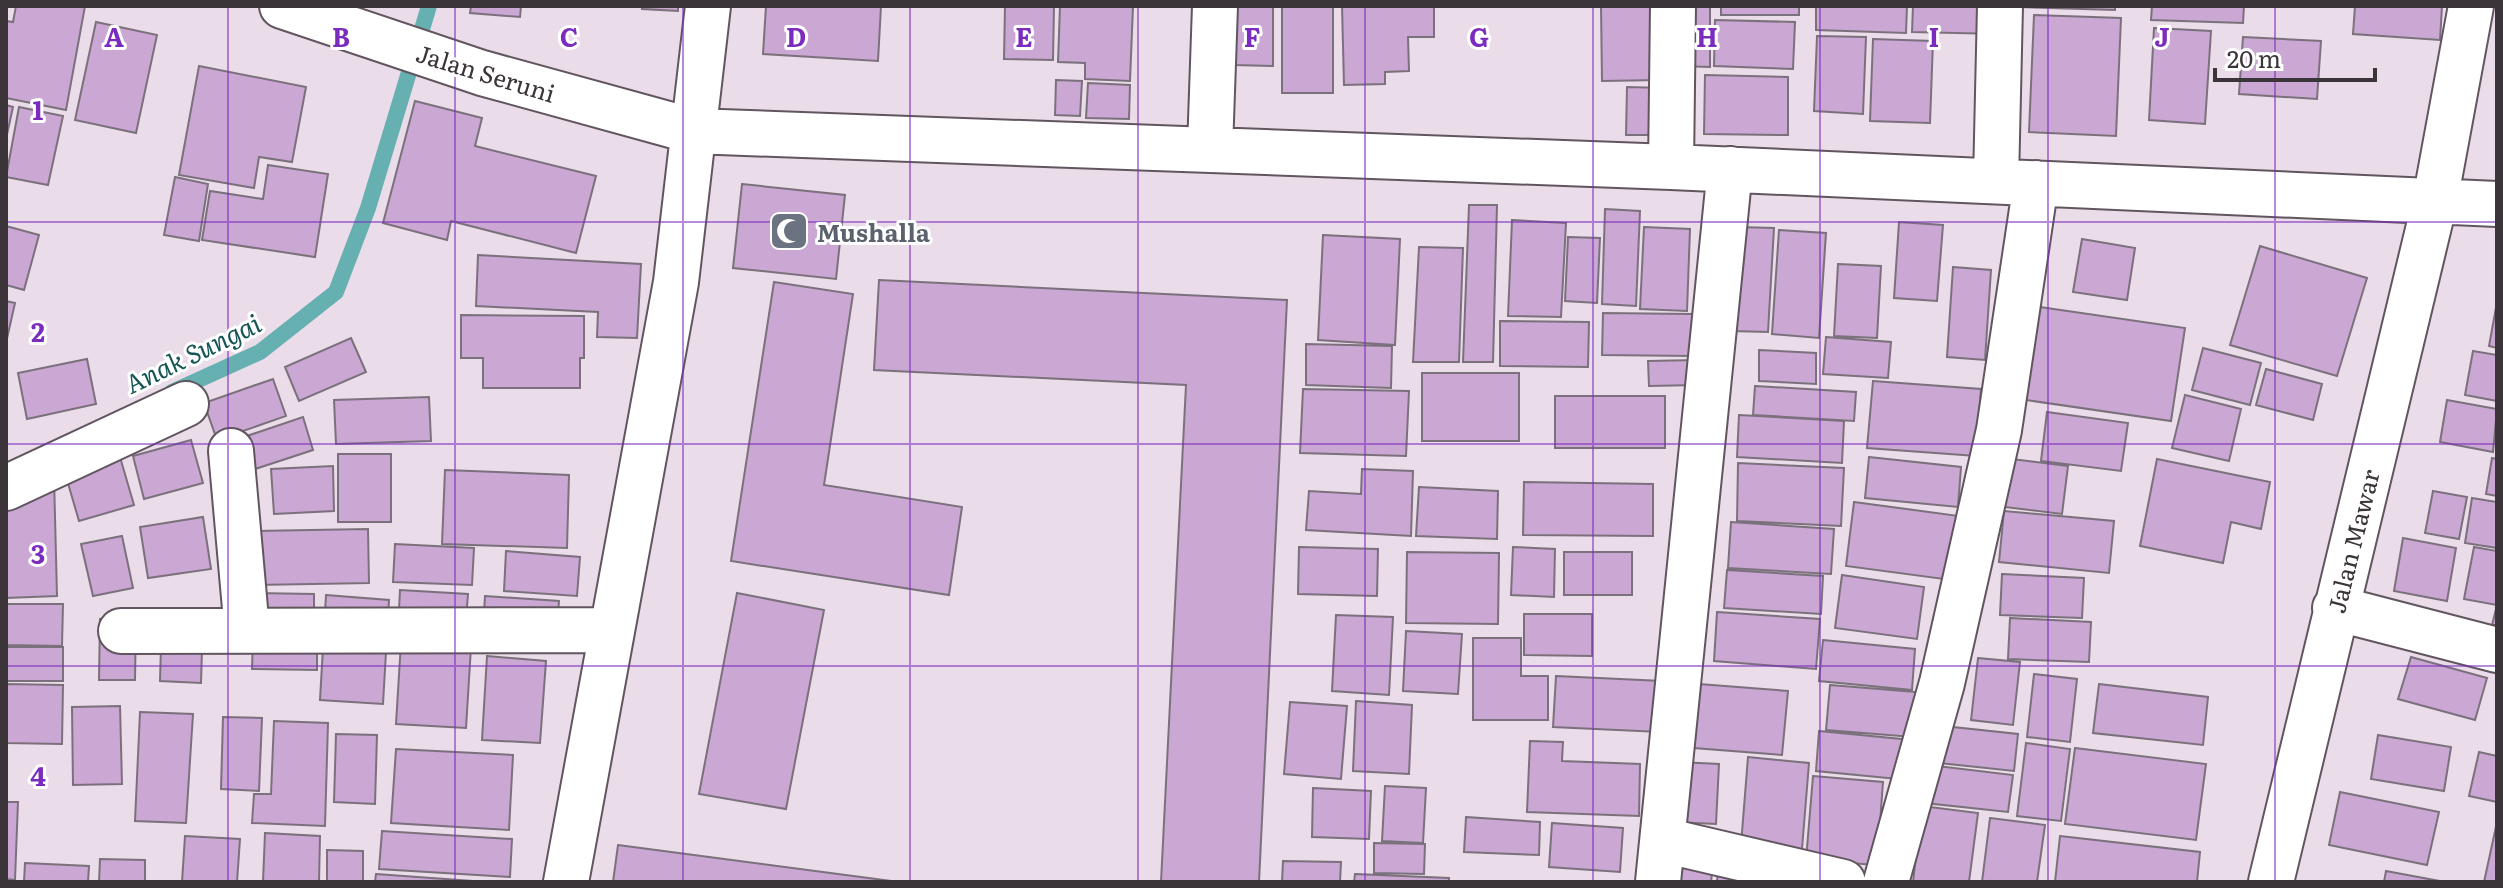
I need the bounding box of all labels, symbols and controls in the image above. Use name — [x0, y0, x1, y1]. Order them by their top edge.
text: A — [104, 16, 124, 55]
text: B — [332, 16, 350, 55]
text: C — [560, 16, 578, 55]
text: D — [786, 16, 806, 55]
text: E — [1015, 16, 1033, 55]
text: F — [1244, 16, 1260, 55]
text: G — [1469, 16, 1489, 55]
text: H — [1696, 16, 1718, 55]
text: I — [1929, 16, 1939, 55]
text: J — [2155, 16, 2170, 55]
scale bar — [2215, 32, 2375, 82]
street label: Jalan Seruni — [412, 34, 560, 110]
text: 20 m — [2227, 40, 2281, 75]
text: 1 — [33, 89, 44, 128]
mosque icon: Mushalla — [768, 210, 810, 252]
place label: Mushalla — [817, 214, 930, 249]
water label: Anak Sungai — [117, 302, 267, 402]
text: 2 — [31, 311, 45, 350]
street label: Jalan Mawar — [2317, 465, 2387, 616]
text: 3 — [31, 533, 45, 572]
text: 4 — [30, 755, 46, 794]

